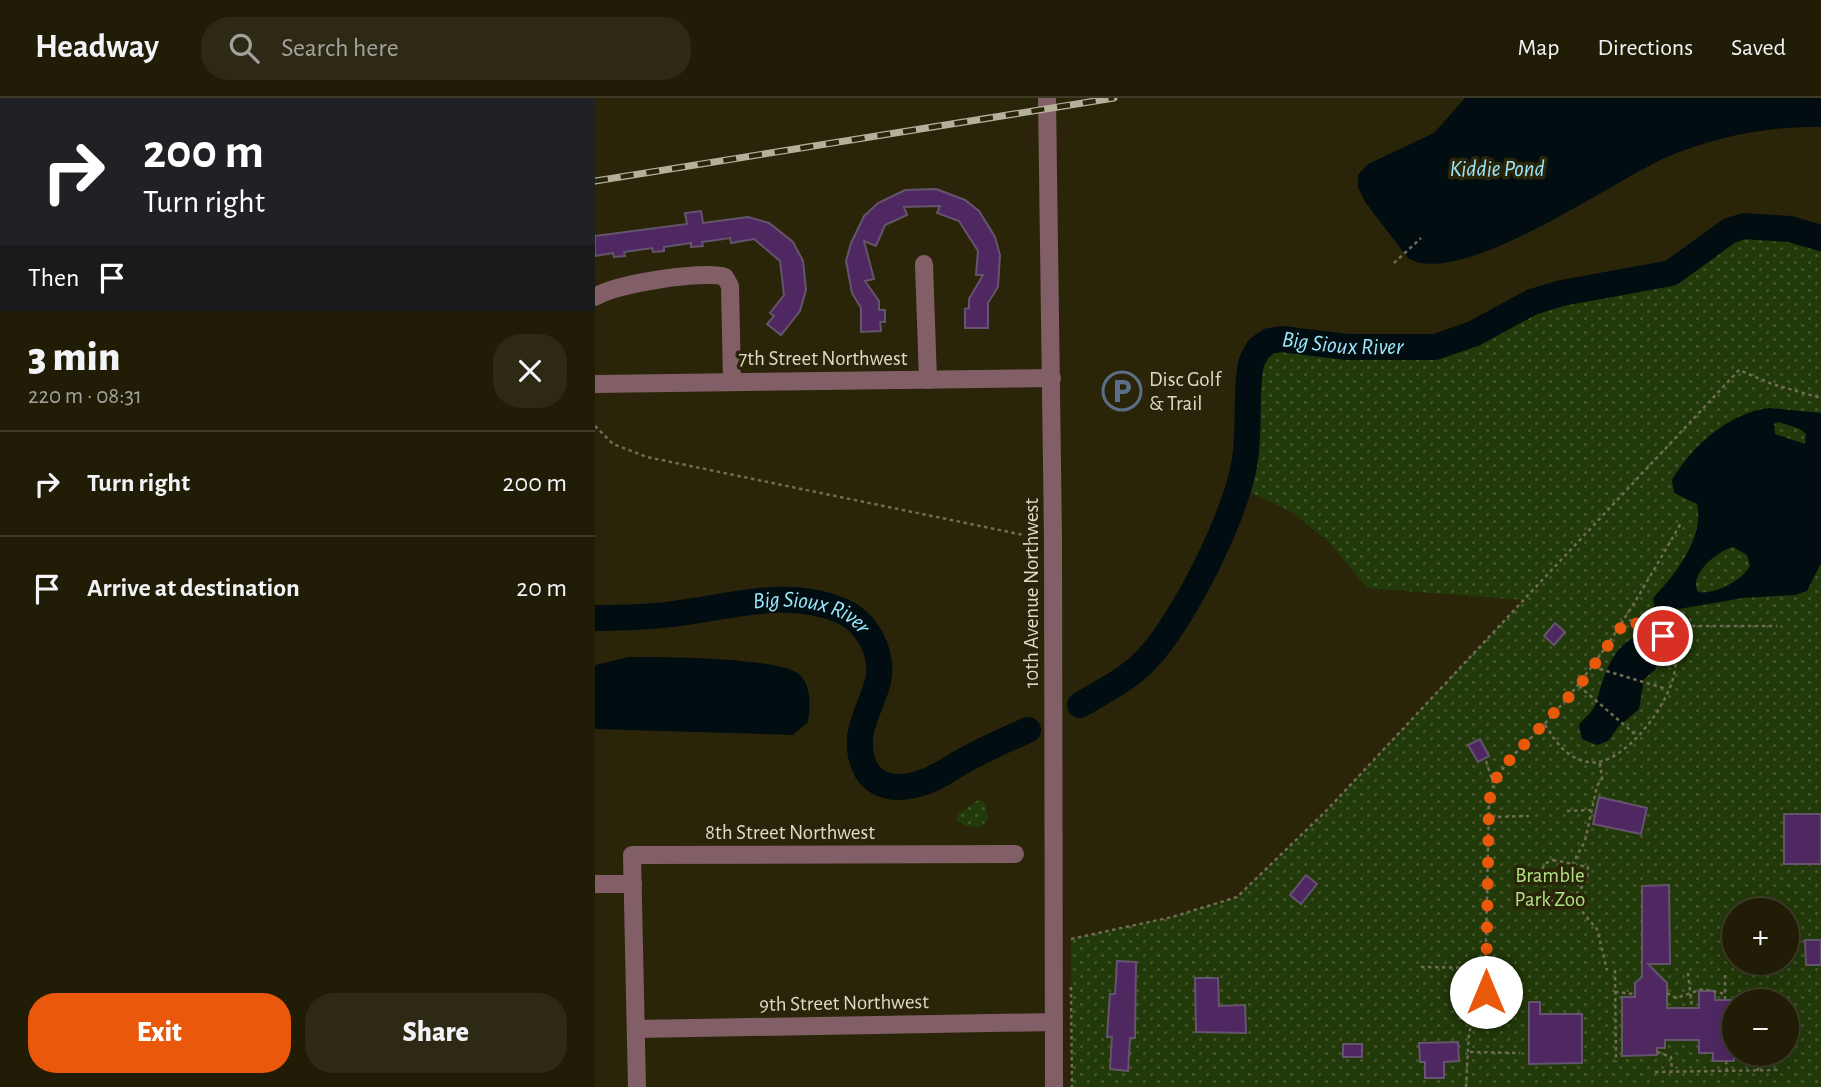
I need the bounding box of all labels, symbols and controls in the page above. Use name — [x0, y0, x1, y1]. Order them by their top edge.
search box — [201, 17, 691, 80]
icon: search — [225, 29, 263, 67]
text: Headway — [35, 31, 159, 64]
text: Search here — [281, 35, 399, 61]
text: Map — [1517, 36, 1559, 60]
text: Directions — [1597, 36, 1693, 60]
text: Saved — [1731, 36, 1786, 60]
icon: right — [28, 126, 119, 217]
text: 200 m — [143, 128, 264, 177]
water label: Kiddie Pond — [1449, 158, 1545, 181]
text: Turn right — [143, 186, 265, 218]
icon: arrive — [93, 259, 131, 297]
text: Then — [28, 265, 79, 291]
water label: Big Sioux River — [1281, 328, 1404, 359]
button: close — [493, 334, 567, 408]
text: 3 min — [28, 336, 120, 378]
street label: 7th Street Northwest — [739, 348, 908, 369]
place label: Disc Golf & Trail — [1149, 369, 1223, 414]
parking icon: Disc Golf & Trail — [1101, 370, 1143, 412]
text: 220 m · 08:31 — [28, 385, 142, 408]
icon: right — [28, 465, 66, 503]
text: Turn right — [87, 470, 190, 496]
text: 200 m — [503, 470, 567, 496]
street label: 10th Avenue Northwest — [1021, 498, 1042, 688]
icon: arrive — [28, 570, 66, 608]
text: Arrive at destination — [87, 575, 300, 601]
text: 20 m — [516, 575, 567, 601]
water label: Big Sioux River — [752, 588, 875, 638]
pin — [1633, 606, 1693, 666]
icon: arrive — [1644, 617, 1682, 655]
street label: 8th Street Northwest — [705, 822, 875, 843]
park label: Bramble Park Zoo — [1515, 865, 1585, 910]
map controls — [1722, 898, 1799, 1066]
button: + — [1722, 898, 1799, 975]
position arrow — [1449, 955, 1523, 1029]
button: − — [1722, 989, 1799, 1066]
street label: 9th Street Northwest — [759, 991, 929, 1015]
button: Exit — [28, 993, 291, 1073]
button: Share — [305, 993, 567, 1073]

